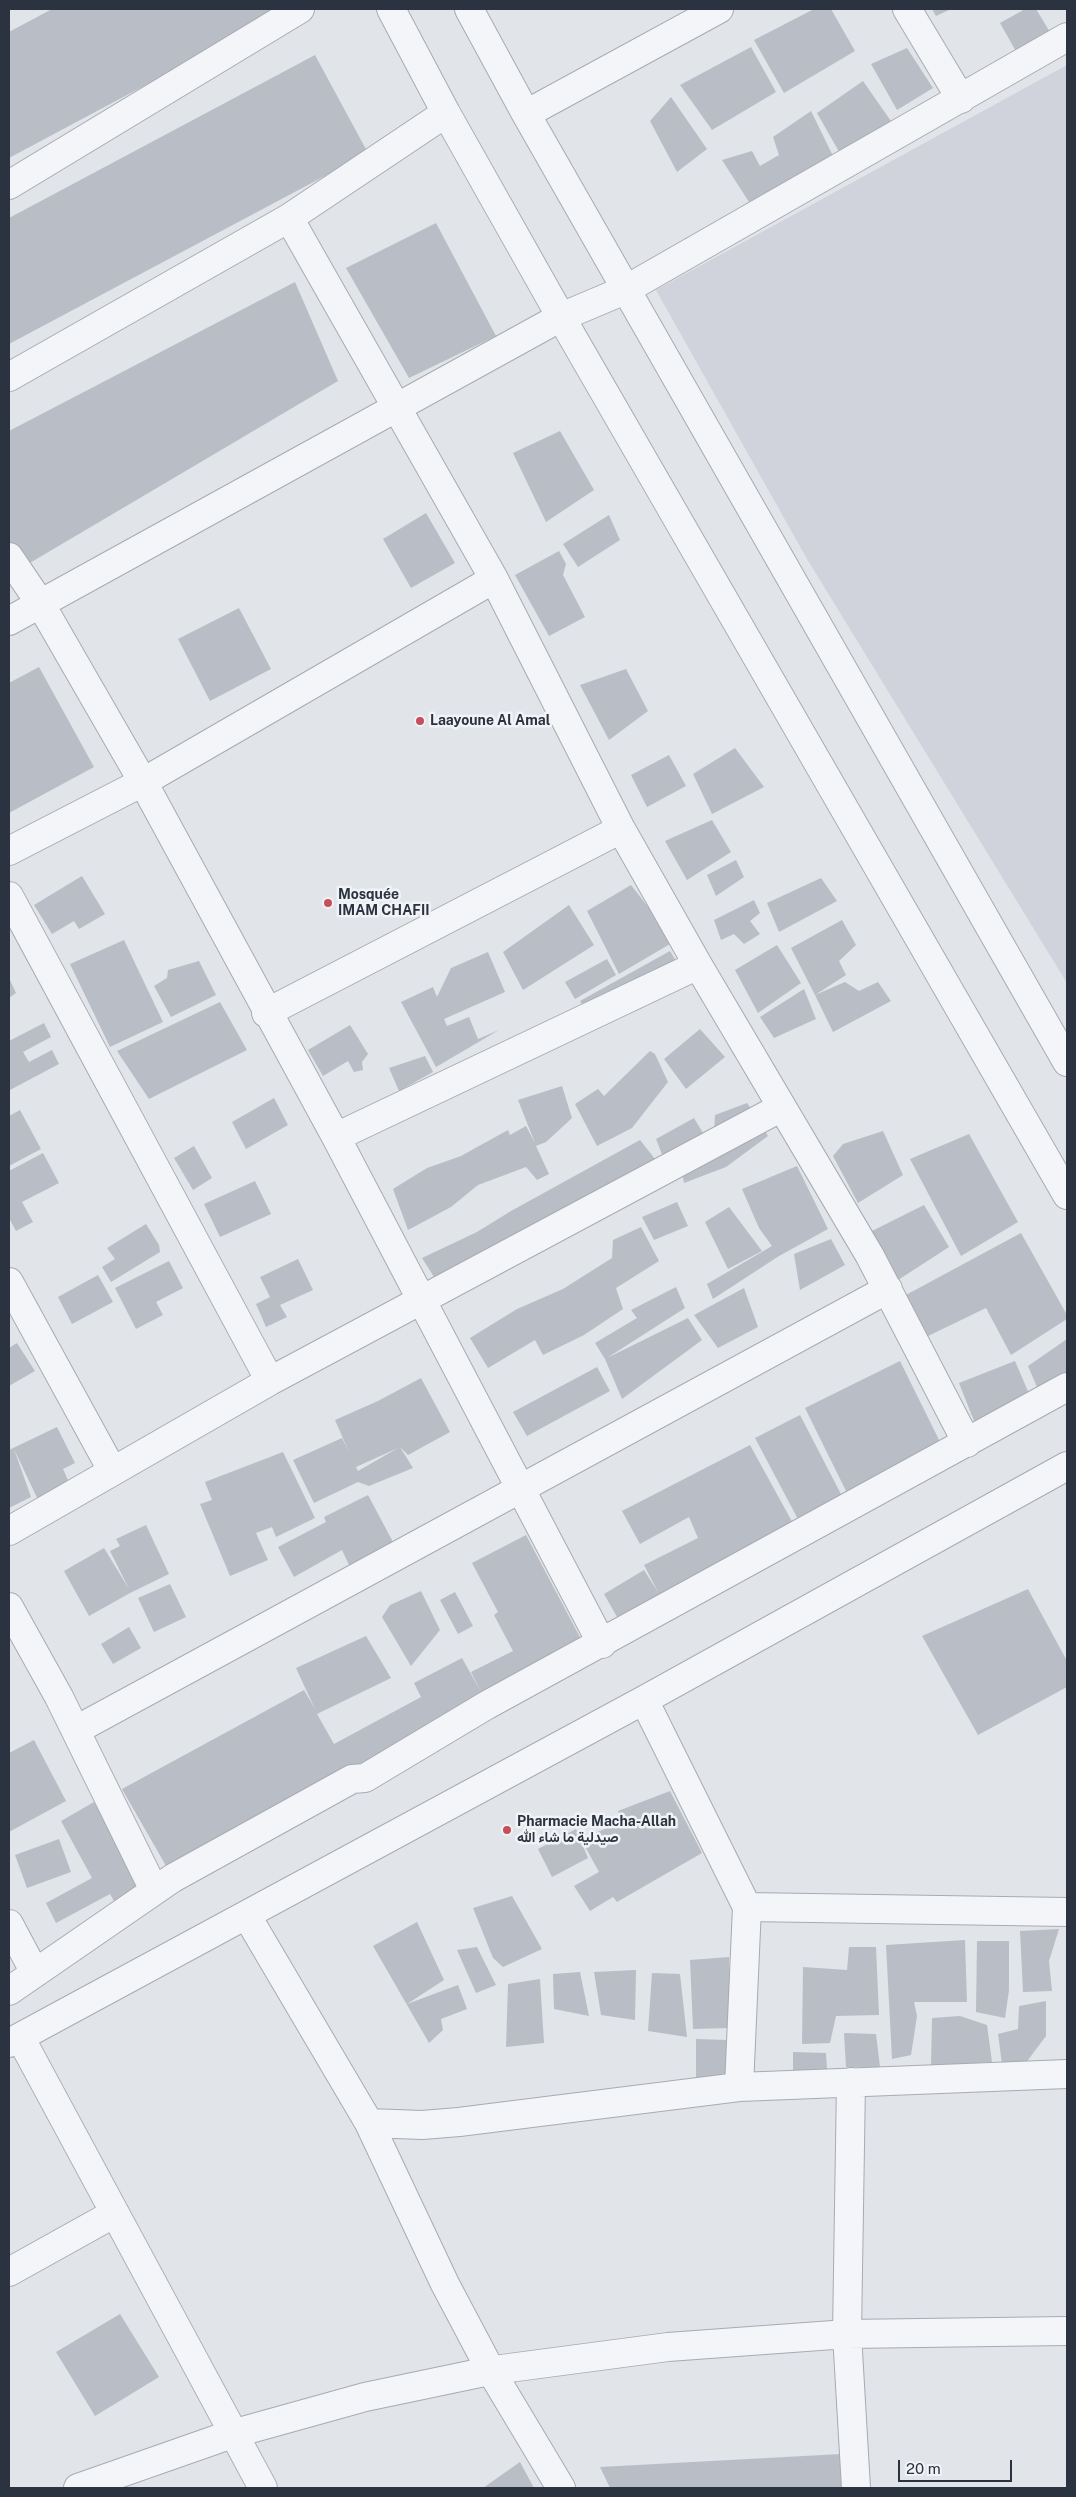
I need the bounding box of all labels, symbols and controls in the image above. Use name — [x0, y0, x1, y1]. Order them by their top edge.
place label: Laayoune Al Amal — [430, 713, 550, 729]
marker: Laayoune Al Amal — [414, 715, 426, 727]
place label: Mosquée IMAM CHAFII — [338, 887, 430, 920]
marker: Mosquée IMAM CHAFII — [322, 897, 334, 909]
place label: Pharmacie Macha-Allah صيدلية ما شاء الله — [517, 1814, 676, 1846]
marker: Pharmacie Macha-Allah صيدلية ما شاء الله — [501, 1824, 513, 1836]
scale bar — [901, 2450, 1015, 2482]
text: 20 m — [906, 2460, 941, 2477]

